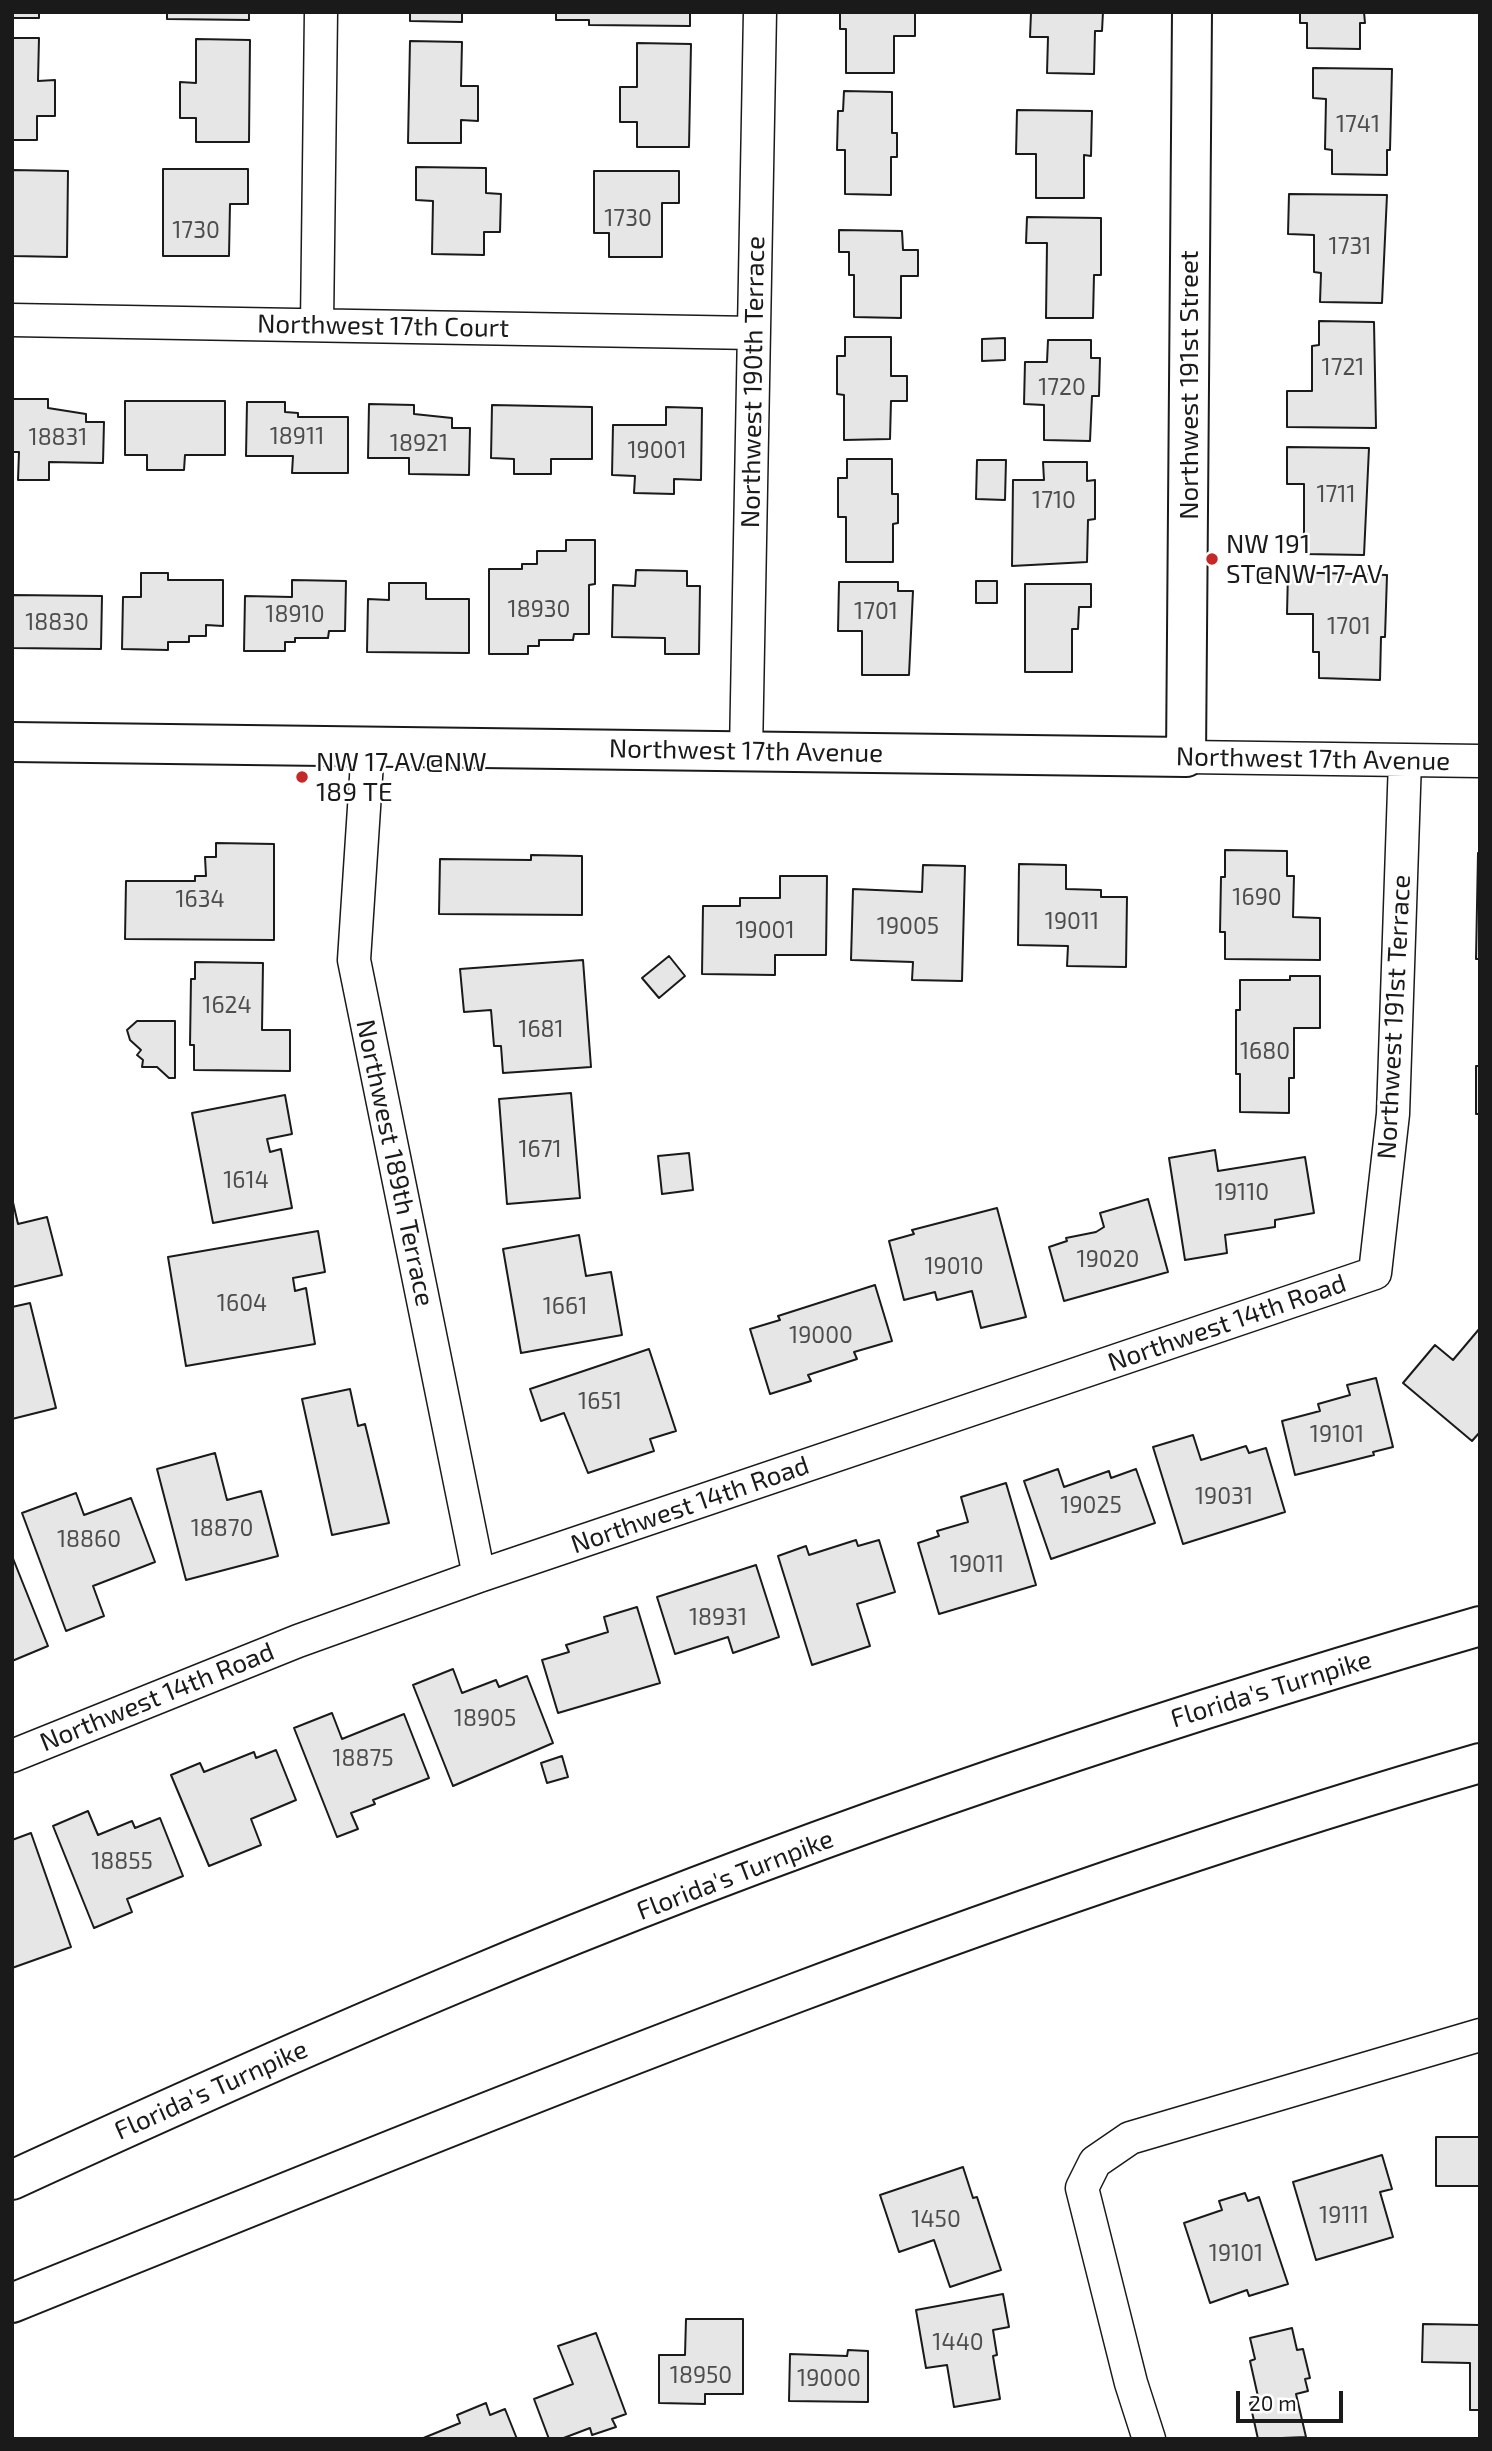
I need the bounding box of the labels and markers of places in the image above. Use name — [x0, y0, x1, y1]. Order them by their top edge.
place label: NW 191 ST@NW 17 AV — [1226, 528, 1383, 590]
marker: NW 191 ST@NW 17 AV — [1204, 551, 1220, 567]
place label: NW 17 AV@NW 189 TE — [316, 746, 487, 808]
marker: NW 17 AV@NW 189 TE — [294, 769, 310, 785]

